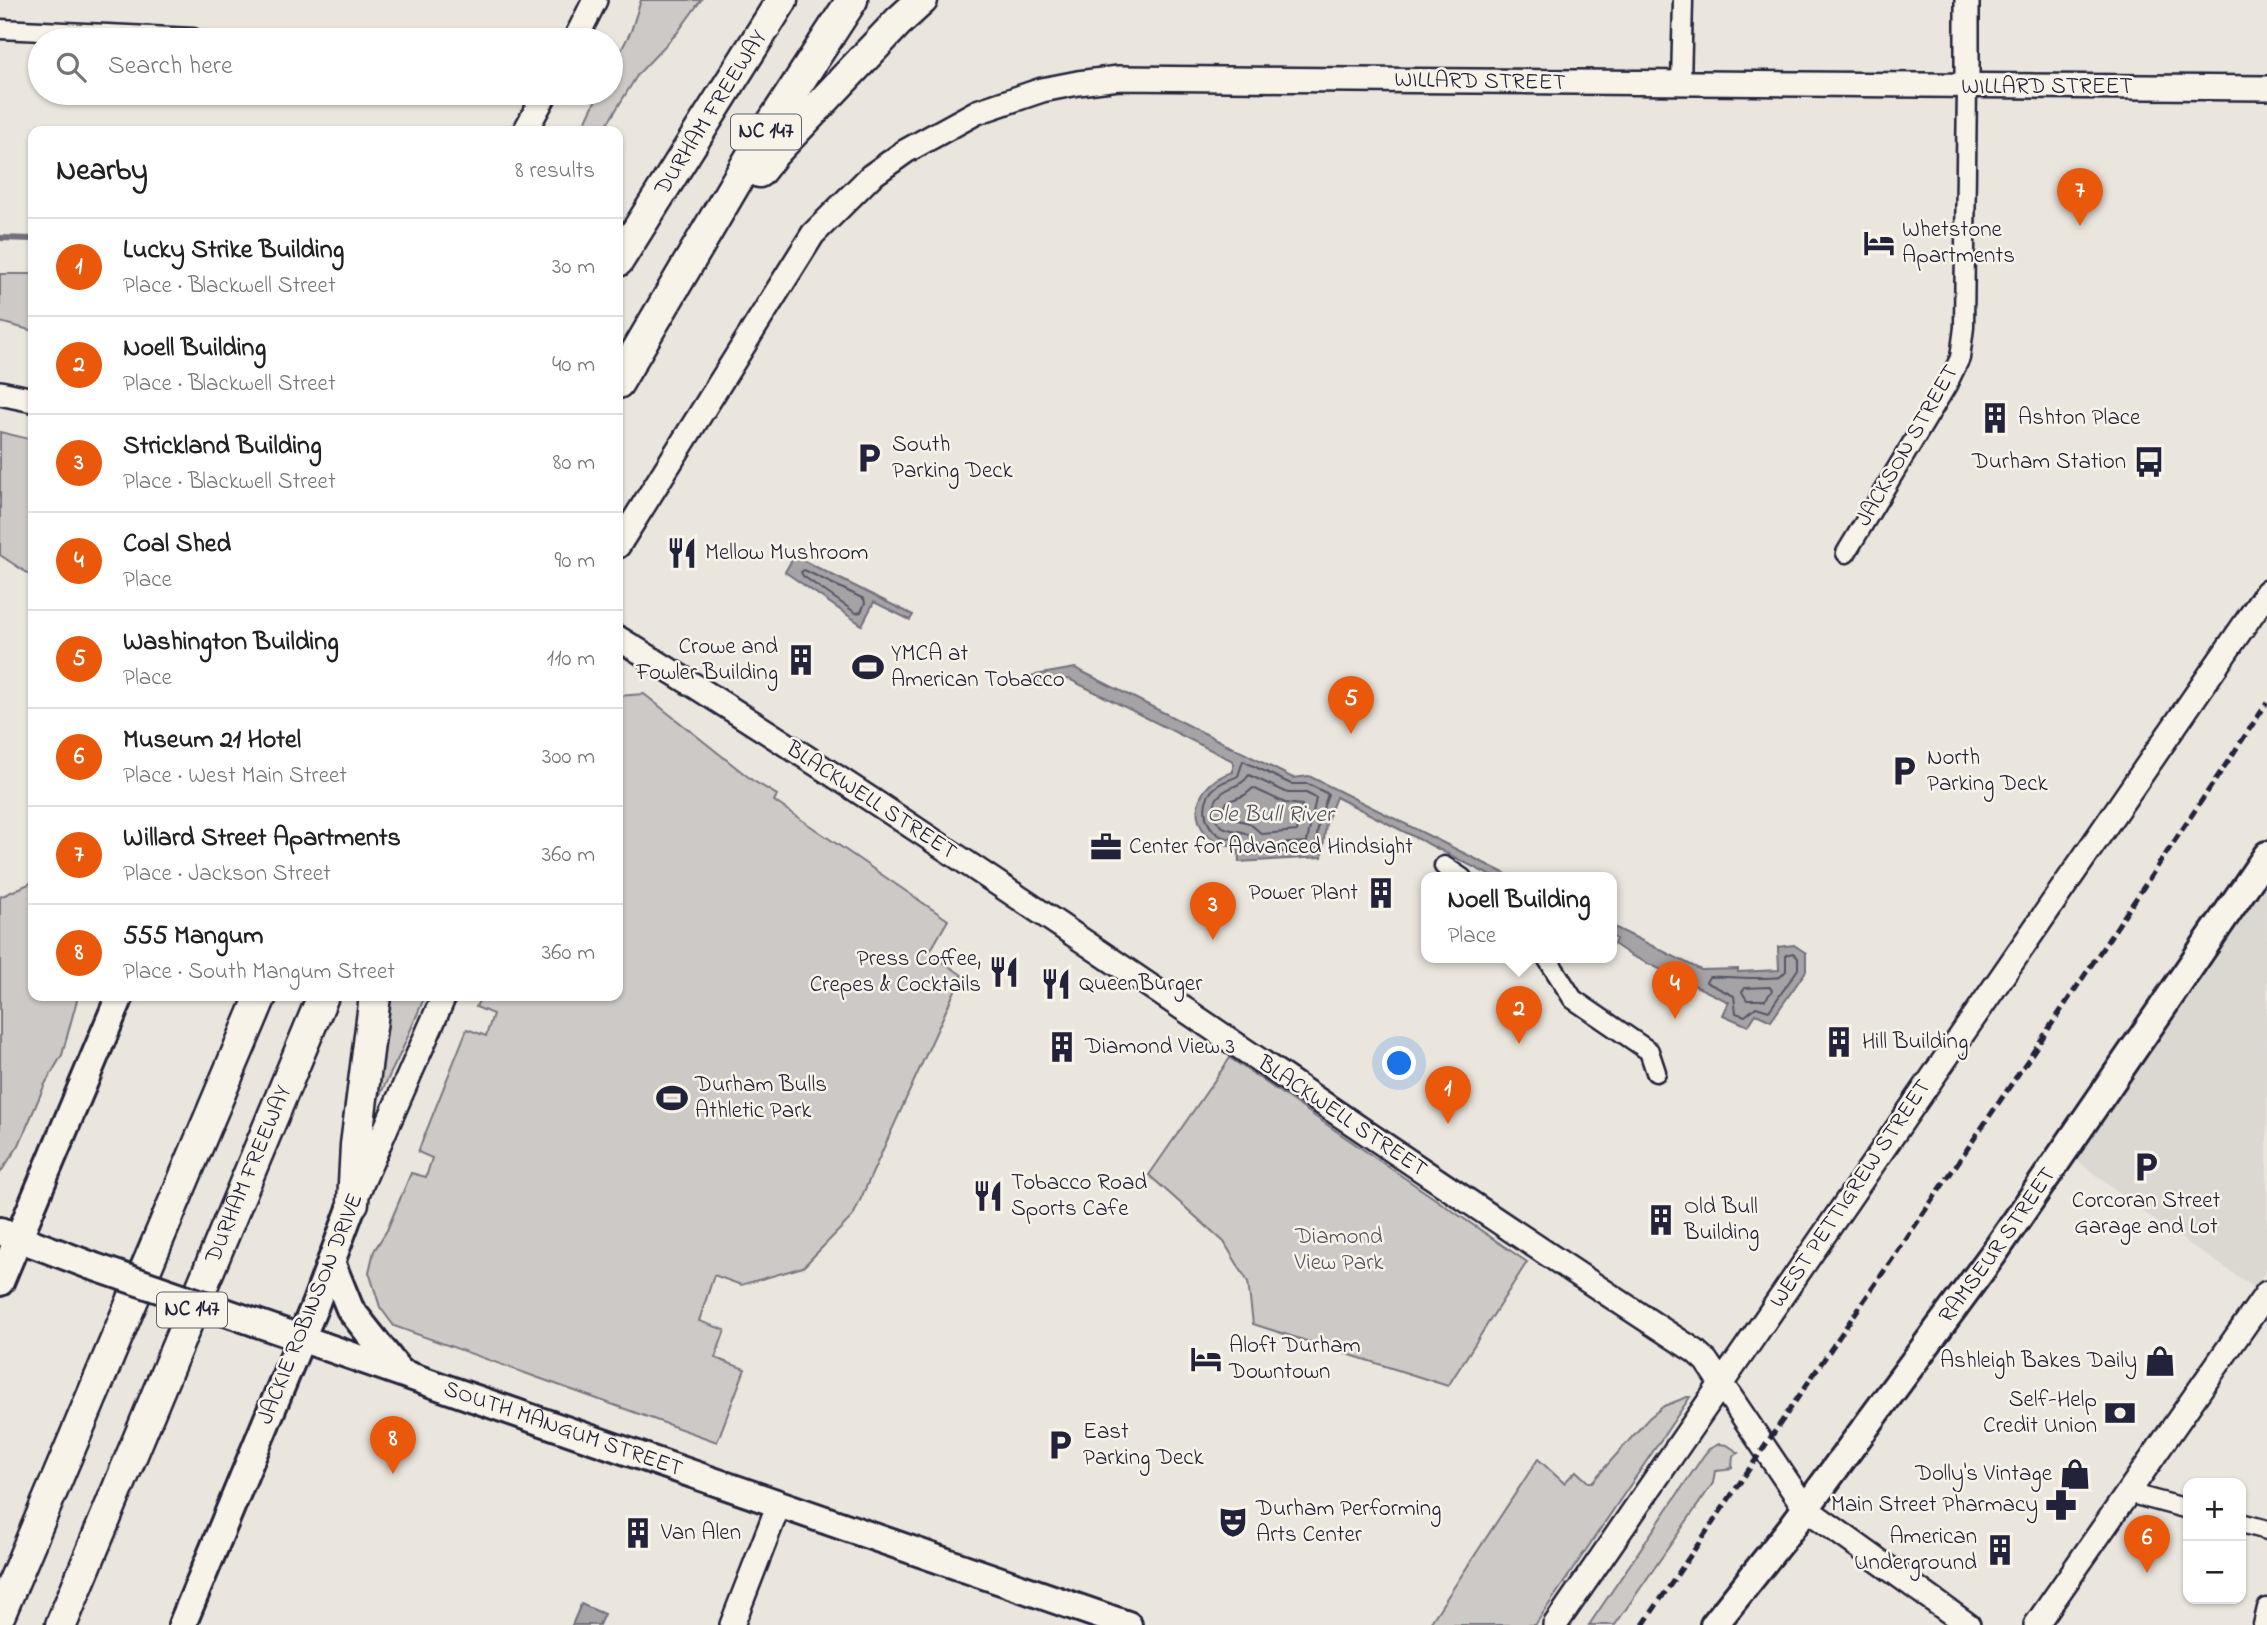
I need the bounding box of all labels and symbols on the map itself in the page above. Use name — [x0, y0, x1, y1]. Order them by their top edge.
street label: DURHAM FREEWAY — [646, 23, 776, 203]
street label: WILLARD STREET — [1394, 64, 1566, 100]
street label: WILLARD STREET — [1961, 71, 2133, 104]
road number: NC 147 — [731, 114, 801, 150]
pin: 7 — [2057, 168, 2103, 226]
place label: Whetstone Apartments — [1902, 214, 2015, 273]
hotel icon: Whetstone Apartments — [1862, 226, 1896, 260]
street label: JACKSON STREET — [1848, 359, 1968, 533]
building icon: Ashton Place — [1978, 401, 2012, 435]
place label: Ashton Place — [2018, 402, 2141, 435]
place label: South Parking Deck — [892, 429, 1014, 489]
parking icon: South Parking Deck — [852, 441, 886, 475]
bus stop icon: Durham Station — [2132, 445, 2166, 479]
place label: Durham Station — [1971, 446, 2126, 479]
restaurant icon: Mellow Mushroom — [665, 536, 699, 570]
place label: Mellow Mushroom — [705, 537, 868, 570]
place label: Crowe and Fowler Building — [635, 631, 778, 691]
place label: YMCA at American Tobacco — [891, 638, 1065, 697]
building icon: Crowe and Fowler Building — [784, 643, 818, 677]
sports icon: YMCA at American Tobacco — [851, 650, 885, 684]
pin: 5 — [1328, 676, 1374, 734]
street label: BLACKWELL STREET — [778, 733, 963, 869]
place label: North Parking Deck — [1927, 742, 2049, 802]
parking icon: North Parking Deck — [1887, 754, 1921, 788]
water label: Ole Bull River — [1207, 798, 1336, 833]
office icon: Center for Advanced Hindsight — [1089, 830, 1123, 864]
place label: Center for Advanced Hindsight — [1129, 831, 1413, 865]
building icon: Power Plant — [1364, 876, 1398, 910]
place label: Power Plant — [1249, 877, 1358, 910]
pin: 3 — [1190, 882, 1236, 940]
place label: Press Coffee, Crepes & Cocktails — [810, 943, 981, 1002]
restaurant icon: Press Coffee, Crepes & Cocktails — [987, 955, 1021, 989]
pin: 4 — [1652, 961, 1698, 1019]
restaurant icon: QueenBurger — [1039, 967, 1073, 1001]
place label: QueenBurger — [1079, 968, 1203, 1002]
pin: 2 — [1496, 986, 1542, 1044]
building icon: Hill Building — [1822, 1025, 1856, 1059]
place label: Hill Building — [1862, 1026, 1968, 1060]
building icon: Diamond View 3 — [1045, 1030, 1079, 1064]
place label: Diamond View 3 — [1084, 1031, 1235, 1064]
your location — [1382, 1046, 1416, 1080]
street label: BLACKWELL STREET — [1250, 1047, 1433, 1186]
pin: 1 — [1425, 1066, 1471, 1124]
place label: Durham Bulls Athletic Park — [694, 1069, 827, 1128]
street label: WEST PETTIGREW STREET — [1762, 1073, 1940, 1315]
street label: DURHAM FREEWAY — [197, 1080, 300, 1269]
sports icon: Durham Bulls Athletic Park — [655, 1081, 689, 1115]
parking icon: Corcoran Street Garage and Lot — [2129, 1150, 2163, 1184]
street label: RAMSEUR STREET — [1931, 1161, 2064, 1330]
place label: Tobacco Road Sports Cafe — [1011, 1167, 1147, 1226]
restaurant icon: Tobacco Road Sports Cafe — [971, 1179, 1005, 1213]
place label: Corcoran Street Garage and Lot — [2072, 1185, 2221, 1245]
street label: JACKIE ROBINSON DRIVE — [250, 1188, 372, 1430]
place label: Old Bull Building — [1683, 1191, 1759, 1251]
building icon: Old Bull Building — [1644, 1203, 1678, 1237]
park label: Diamond View Park — [1294, 1221, 1384, 1280]
road number: NC 147 — [157, 1292, 227, 1328]
place label: Aloft Durham Downtown — [1228, 1330, 1361, 1389]
hotel icon: Aloft Durham Downtown — [1189, 1342, 1223, 1376]
shop icon: Ashleigh Bakes Daily — [2143, 1344, 2177, 1378]
place label: Ashleigh Bakes Daily — [1940, 1345, 2137, 1380]
street label: SOUTH MANGUM STREET — [439, 1372, 687, 1486]
place label: Self-Help Credit Union — [1983, 1384, 2097, 1443]
bank icon: Self-Help Credit Union — [2103, 1396, 2137, 1430]
pin: 8 — [370, 1416, 416, 1474]
place label: East Parking Deck — [1083, 1416, 1205, 1476]
parking icon: East Parking Deck — [1043, 1428, 1077, 1462]
shop icon: Dolly's Vintage — [2058, 1457, 2092, 1491]
place label: Dolly's Vintage — [1914, 1458, 2053, 1493]
pharmacy icon: Main Street Pharmacy — [2044, 1488, 2078, 1522]
place label: Main Street Pharmacy — [1831, 1489, 2038, 1524]
place label: Durham Performing Arts Center — [1255, 1493, 1441, 1552]
theatre icon: Durham Performing Arts Center — [1216, 1505, 1250, 1539]
pin: 6 — [2124, 1515, 2170, 1573]
building icon: Van Alen — [621, 1516, 655, 1550]
place label: Van Alen — [660, 1517, 741, 1550]
place label: American Underground — [1854, 1521, 1977, 1581]
building icon: American Underground — [1983, 1533, 2017, 1567]

